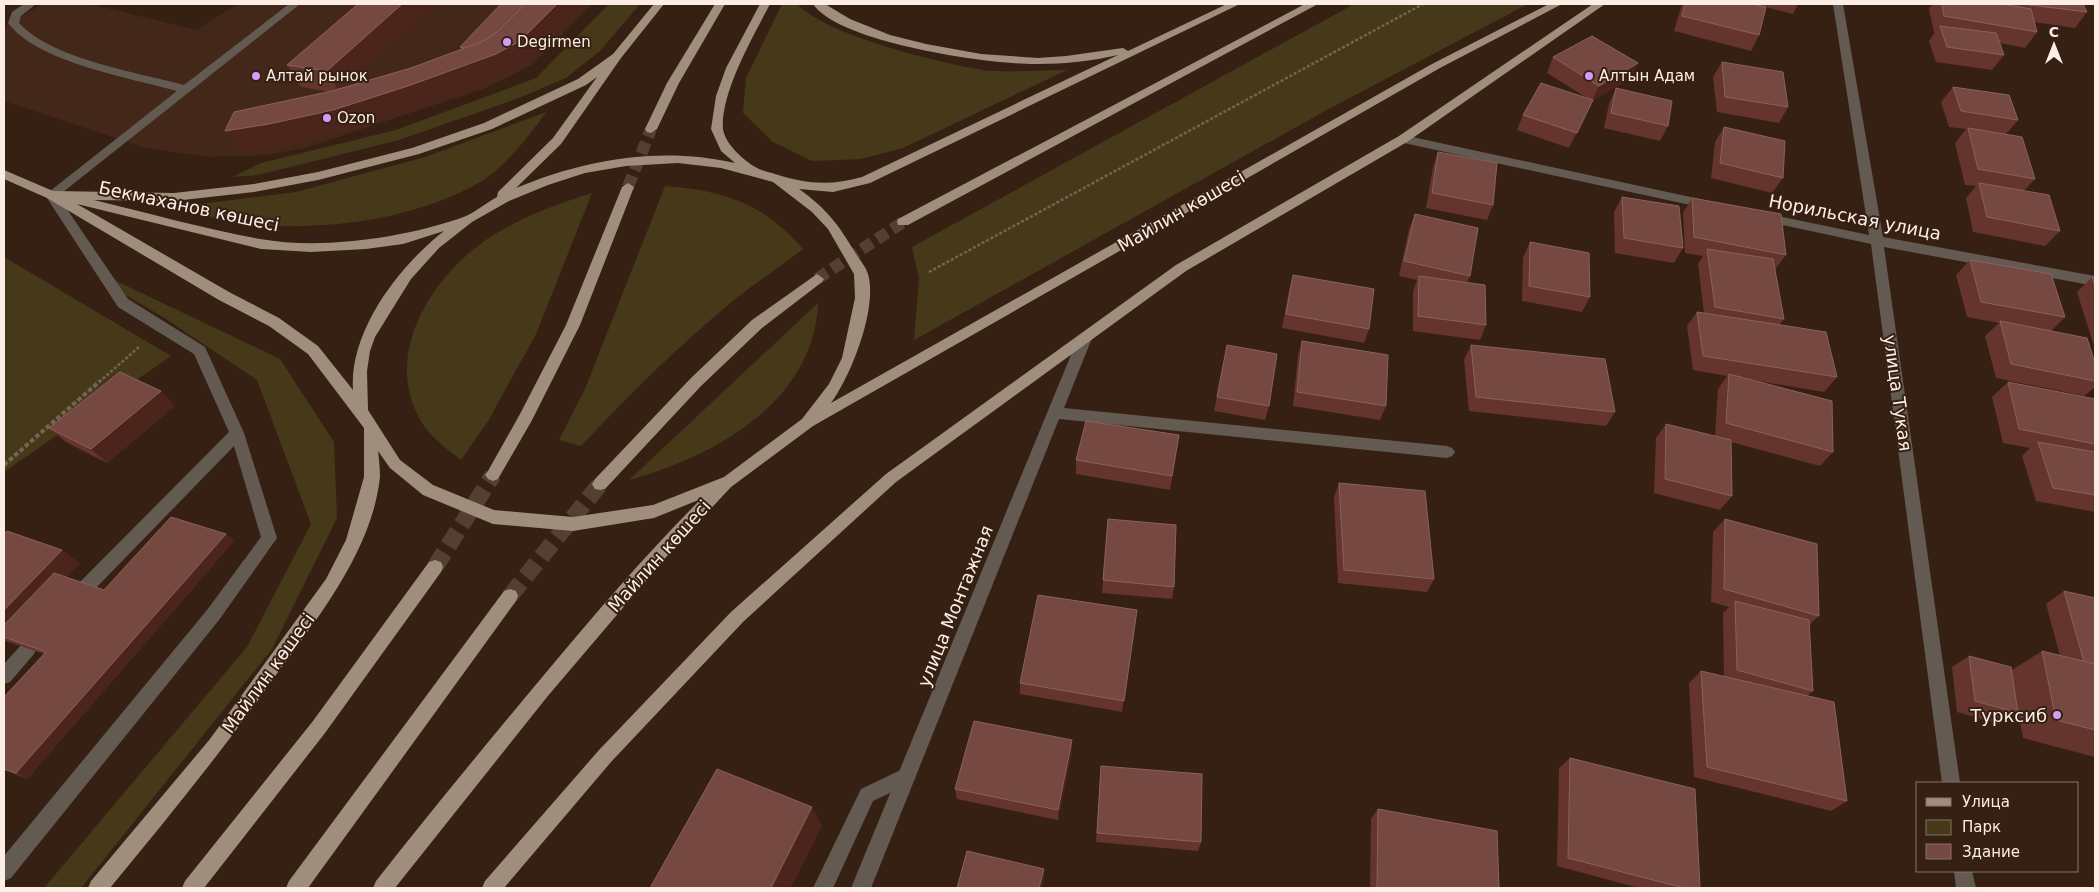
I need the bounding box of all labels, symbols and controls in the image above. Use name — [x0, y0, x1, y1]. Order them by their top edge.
north arrow — [2029, 20, 2079, 70]
text: С — [2049, 24, 2059, 40]
place label: Degirmen — [517, 33, 591, 51]
marker: Degirmen — [501, 36, 513, 48]
place label: Алтай рынок — [266, 67, 368, 85]
place label: Алтын Адам — [1599, 67, 1695, 85]
marker: Алтай рынок — [250, 70, 262, 82]
marker: Алтын Адам — [1583, 70, 1595, 82]
place label: Ozon — [337, 109, 375, 127]
marker: Ozon — [321, 112, 333, 124]
street label: Майлин көшесі — [1114, 166, 1248, 256]
street label: Бекмаханов көшесі — [97, 177, 281, 235]
street label: Норильская улица — [1767, 190, 1943, 244]
street label: улица Тукая — [1879, 333, 1917, 453]
street label: Майлин көшесі — [603, 496, 715, 616]
street label: улица Монтажная — [913, 522, 997, 690]
street label: Майлин көшесі — [217, 609, 319, 737]
place label: Турксиб — [1969, 705, 2047, 726]
marker: Турксиб — [2051, 709, 2063, 721]
legend — [1916, 782, 2079, 872]
text: Улица — [1962, 793, 2010, 811]
text: Парк — [1962, 818, 2001, 836]
text: Здание — [1962, 843, 2020, 861]

